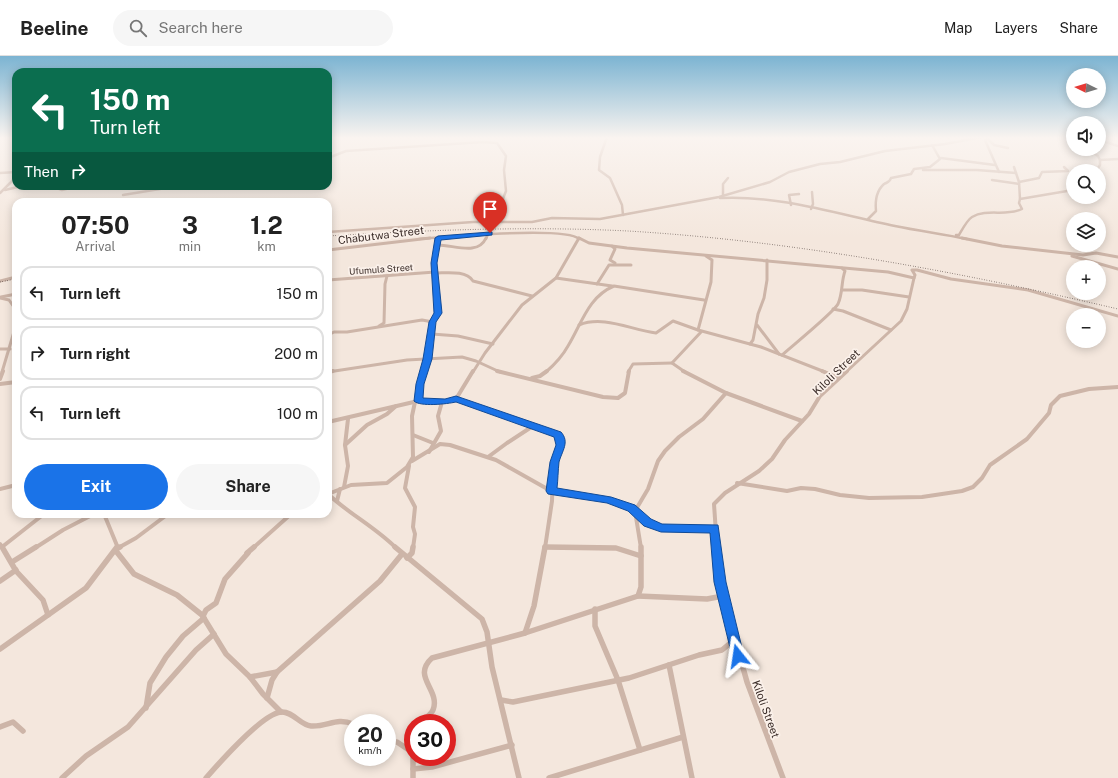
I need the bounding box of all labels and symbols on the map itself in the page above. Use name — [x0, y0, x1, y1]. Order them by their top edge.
north arrow — [1066, 68, 1106, 108]
pin — [473, 192, 507, 233]
street label: Chabutwa Street — [337, 224, 425, 246]
street label: Ufumula Street — [349, 261, 414, 277]
street label: Kiloli Street — [810, 347, 862, 397]
position arrow — [717, 635, 759, 677]
street label: Kiloli Street — [750, 679, 782, 739]
speed limit sign: 30 — [404, 714, 456, 766]

